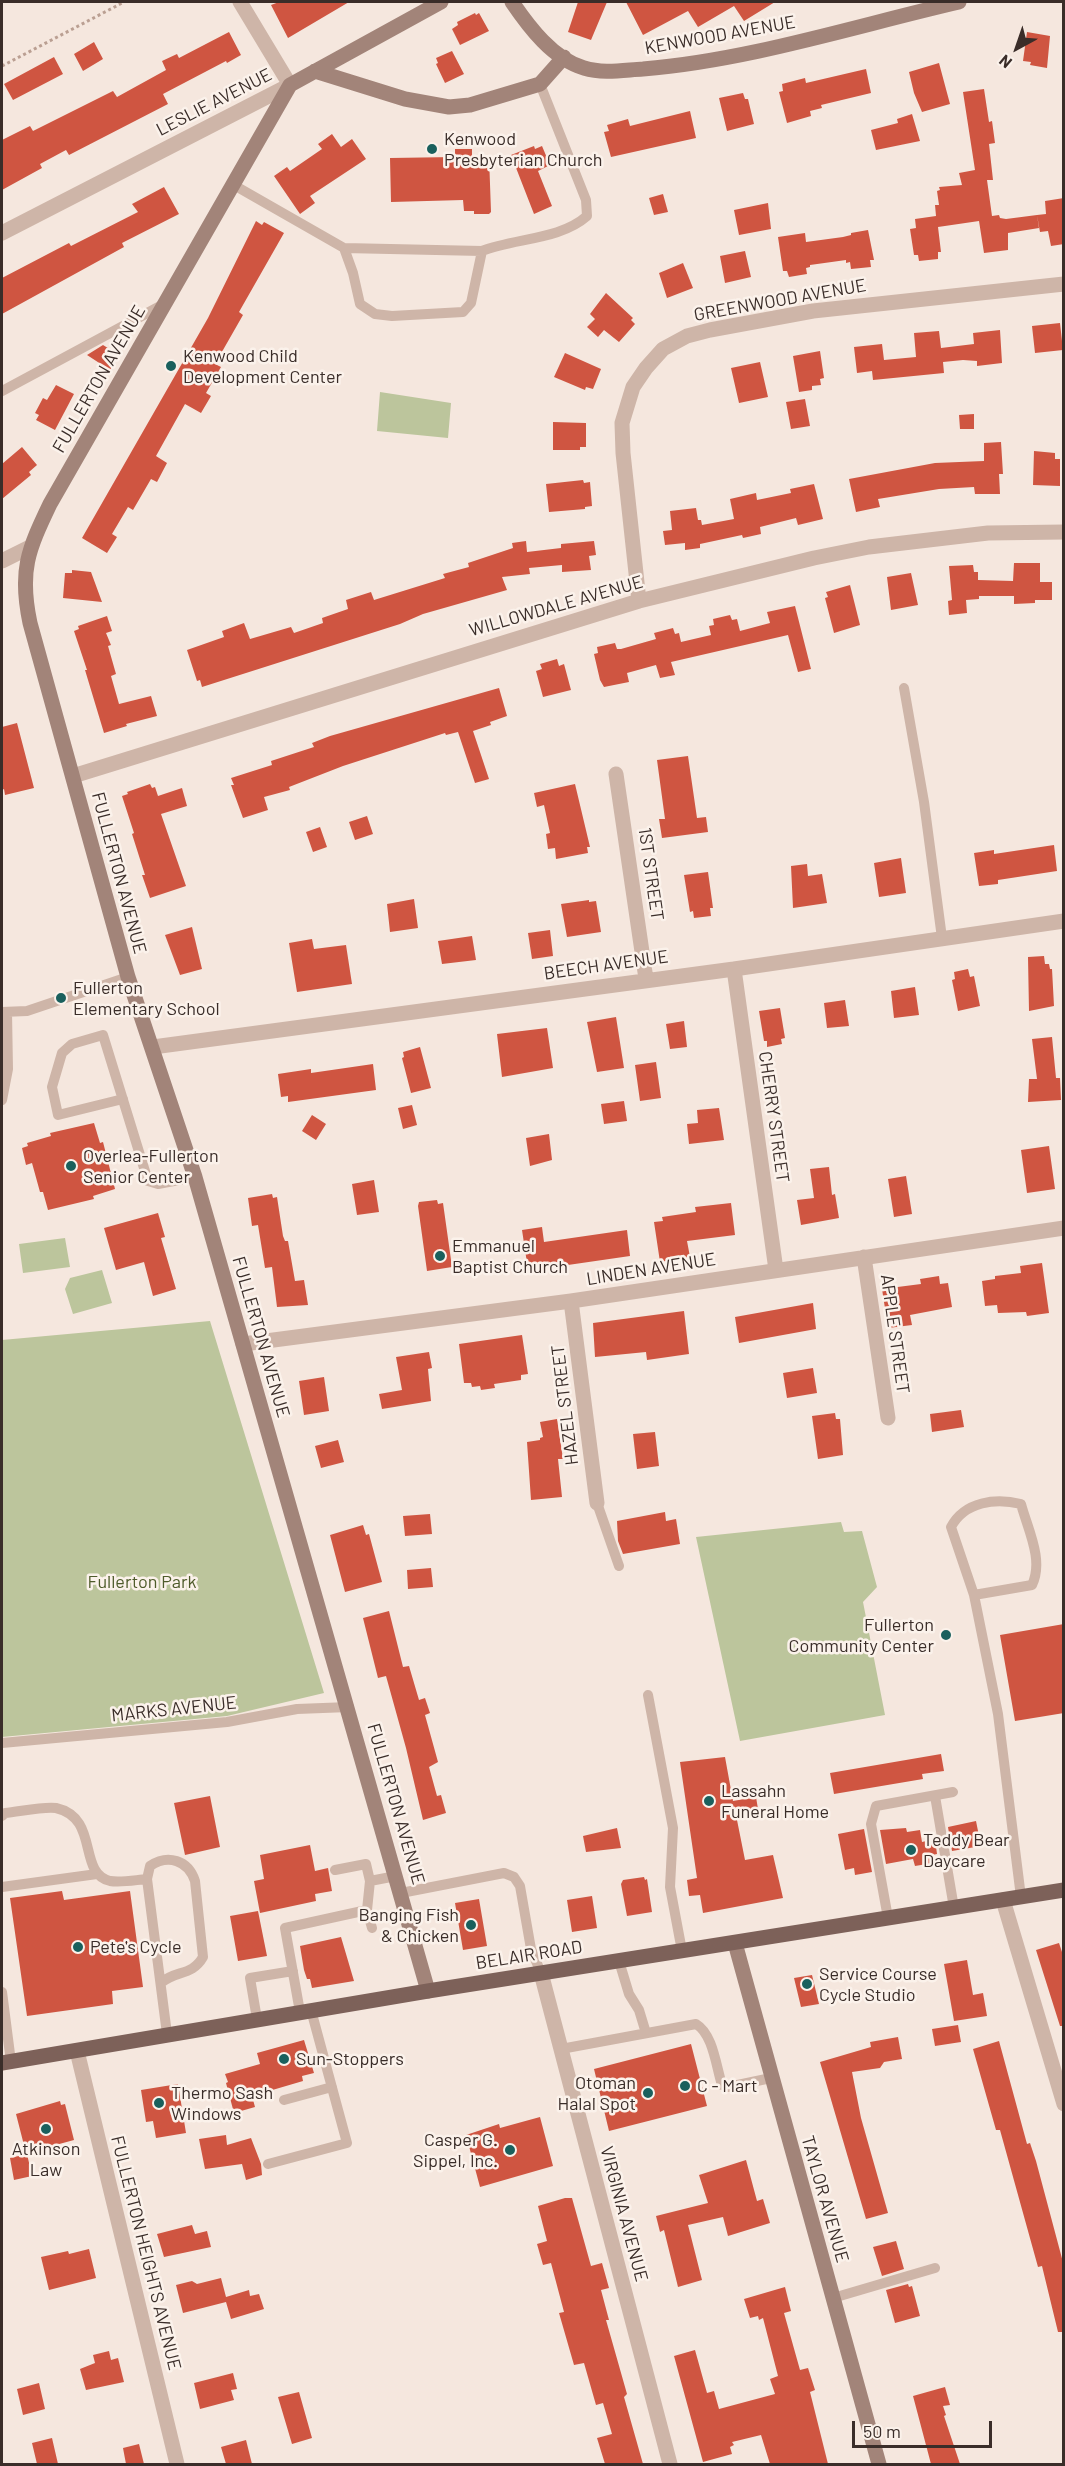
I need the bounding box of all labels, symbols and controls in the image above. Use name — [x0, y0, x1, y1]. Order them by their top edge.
street label: KENWOOD AVENUE — [643, 11, 797, 59]
north arrow — [987, 18, 1047, 78]
text: N — [995, 51, 1015, 73]
street label: LESLIE AVENUE — [153, 64, 275, 140]
place label: Kenwood Presbyterian Church — [444, 128, 602, 170]
marker: Kenwood Presbyterian Church — [425, 142, 439, 156]
street label: GREENWOOD AVENUE — [692, 274, 868, 326]
street label: FULLERTON AVENUE — [48, 301, 150, 457]
place label: Kenwood Child Development Center — [183, 345, 342, 388]
marker: Kenwood Child Development Center — [164, 359, 178, 373]
street label: WILLOWDALE AVENUE — [467, 571, 645, 641]
street label: FULLERTON AVENUE — [87, 790, 151, 956]
street label: 1ST STREET — [634, 826, 668, 922]
street label: BEECH AVENUE — [542, 946, 670, 984]
place label: Fullerton Elementary School — [73, 977, 220, 1020]
marker: Fullerton Elementary School — [54, 991, 68, 1005]
street label: CHERRY STREET — [754, 1050, 794, 1184]
place label: Overlea-Fullerton Senior Center — [83, 1145, 219, 1188]
marker: Overlea-Fullerton Senior Center — [64, 1159, 78, 1173]
place label: Emmanuel Baptist Church — [452, 1235, 568, 1278]
street label: LINDEN AVENUE — [585, 1248, 717, 1290]
marker: Emmanuel Baptist Church — [433, 1249, 447, 1263]
street label: FULLERTON AVENUE — [228, 1254, 294, 1420]
street label: APPLE STREET — [876, 1273, 914, 1395]
street label: HAZEL STREET — [547, 1344, 583, 1466]
park label: Fullerton Park — [87, 1571, 197, 1593]
place label: Fullerton Community Center — [788, 1614, 934, 1656]
marker: Fullerton Community Center — [939, 1628, 953, 1642]
street label: MARKS AVENUE — [110, 1692, 238, 1726]
street label: FULLERTON AVENUE — [363, 1721, 429, 1887]
place label: Lassahn Funeral Home — [721, 1780, 829, 1822]
marker: Lassahn Funeral Home — [702, 1794, 716, 1808]
place label: Teddy Bear Daycare — [923, 1829, 1010, 1872]
marker: Teddy Bear Daycare — [904, 1843, 918, 1857]
place label: Banging Fish & Chicken — [359, 1904, 459, 1946]
marker: Banging Fish & Chicken — [464, 1918, 478, 1932]
place label: Pete's Cycle — [90, 1936, 182, 1958]
street label: BELAIR ROAD — [474, 1936, 584, 1974]
marker: Pete's Cycle — [71, 1940, 85, 1954]
place label: Service Course Cycle Studio — [819, 1963, 937, 2006]
marker: Service Course Cycle Studio — [800, 1977, 814, 1991]
place label: Sun-Stoppers — [296, 2048, 404, 2070]
marker: Sun-Stoppers — [277, 2052, 291, 2066]
place label: Otoman Halal Spot — [557, 2072, 636, 2114]
place label: C - Mart — [697, 2075, 758, 2097]
marker: C - Mart — [678, 2079, 692, 2093]
place label: Thermo Sash Windows — [171, 2082, 273, 2124]
marker: Otoman Halal Spot — [641, 2086, 655, 2100]
marker: Thermo Sash Windows — [152, 2096, 166, 2110]
marker: Atkinson Law — [39, 2122, 53, 2136]
place label: Casper G. Sippel, Inc. — [413, 2129, 498, 2172]
street label: FULLERTON HEIGHTS AVENUE — [106, 2133, 186, 2373]
street label: TAYLOR AVENUE — [797, 2133, 853, 2265]
place label: Atkinson Law — [12, 2138, 80, 2180]
marker: Casper G. Sippel, Inc. — [503, 2143, 517, 2157]
street label: VIRGINIA AVENUE — [596, 2144, 652, 2284]
scale bar — [855, 2409, 994, 2447]
text: 50 m — [863, 2420, 901, 2442]

